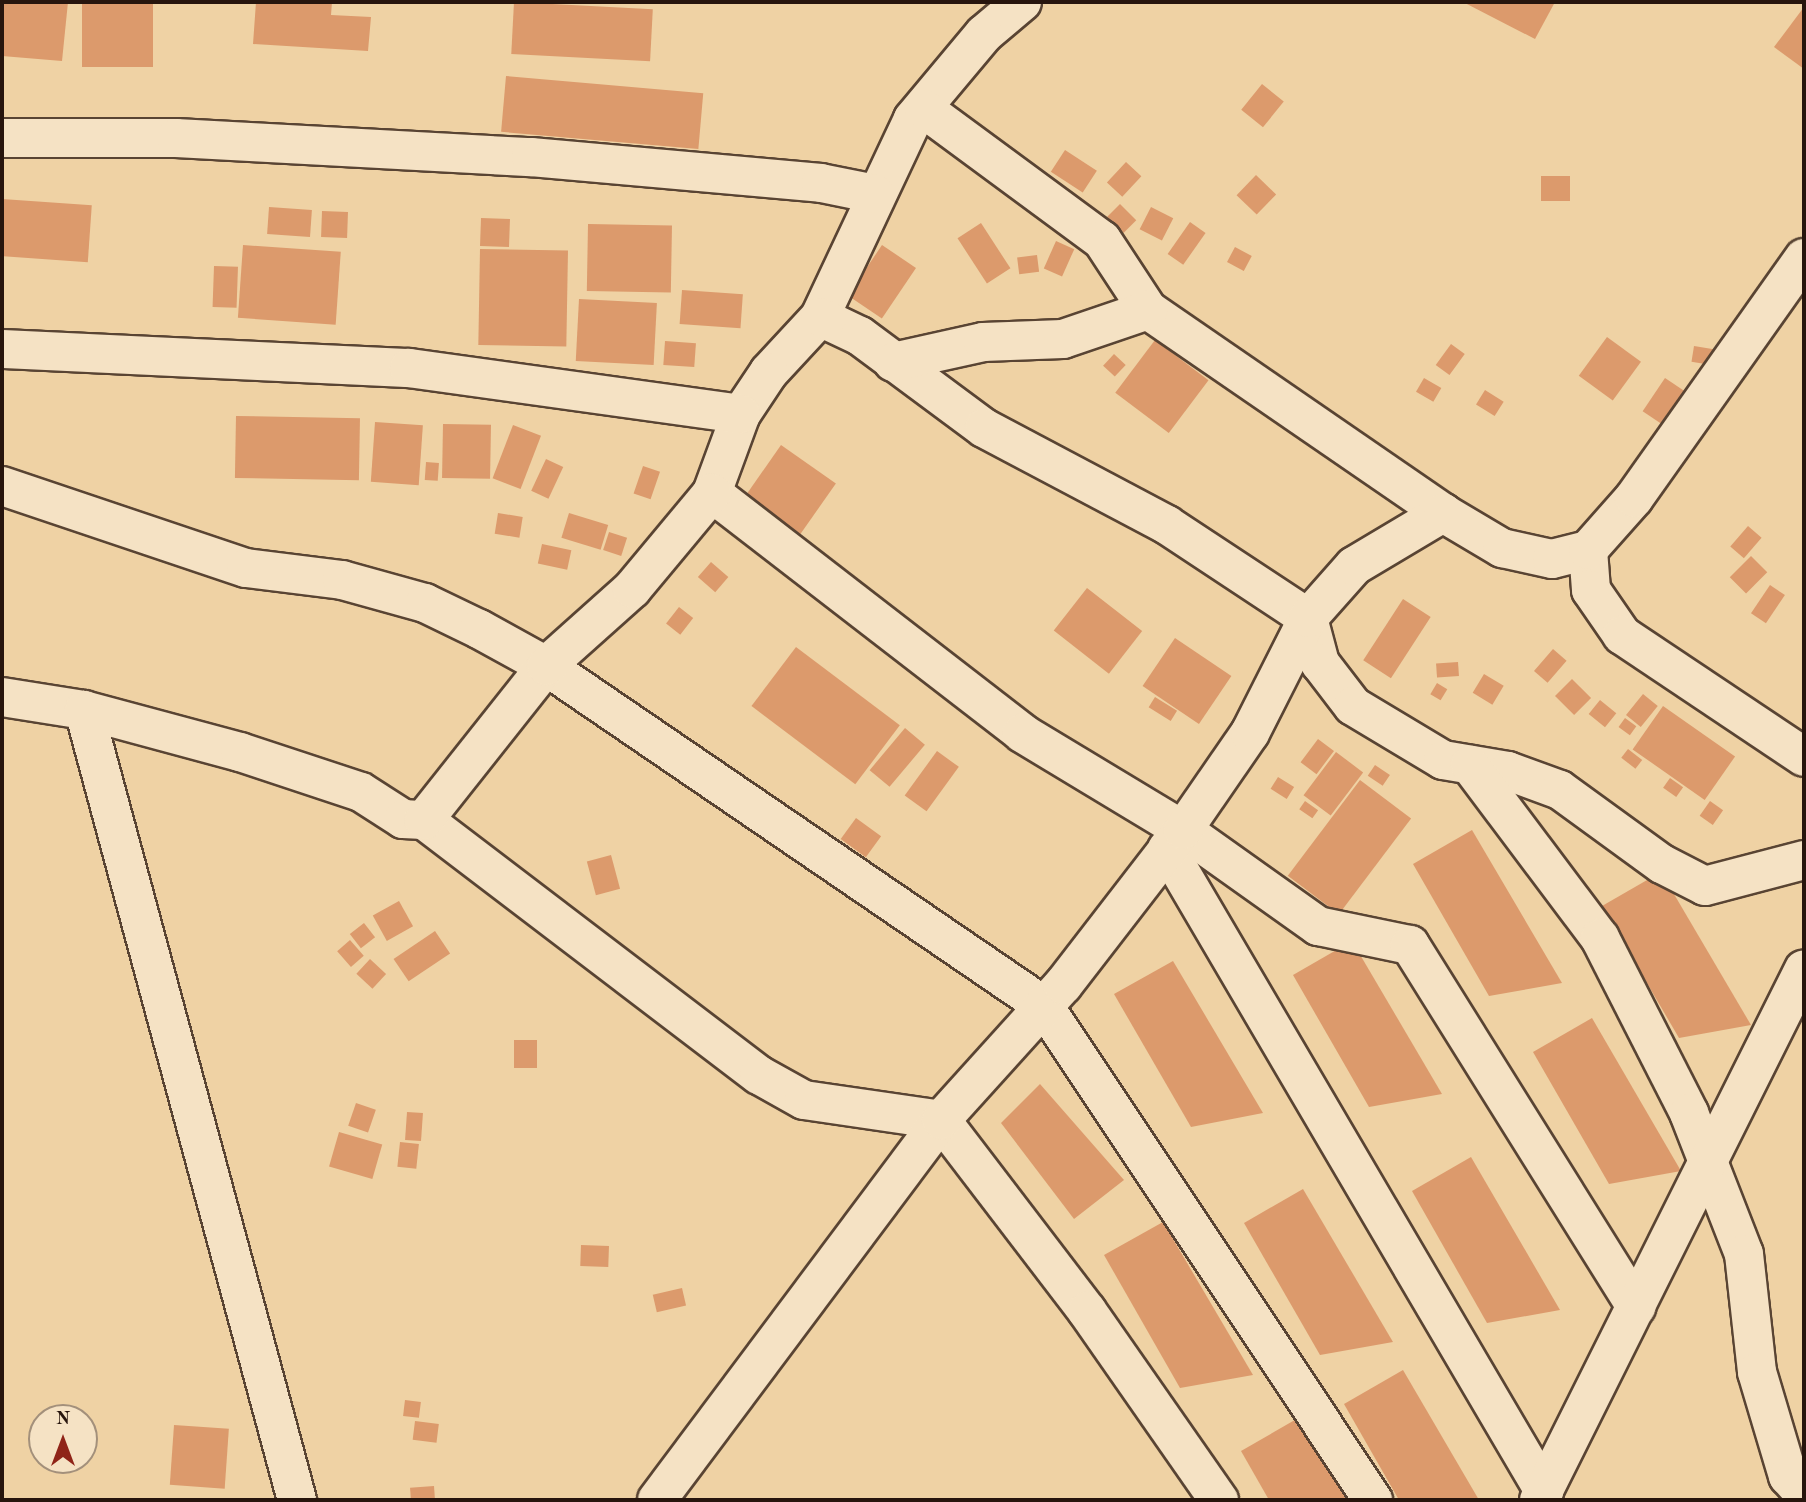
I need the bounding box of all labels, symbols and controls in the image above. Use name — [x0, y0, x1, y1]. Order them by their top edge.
north arrow — [28, 1404, 98, 1474]
text: N — [56, 1410, 70, 1429]

